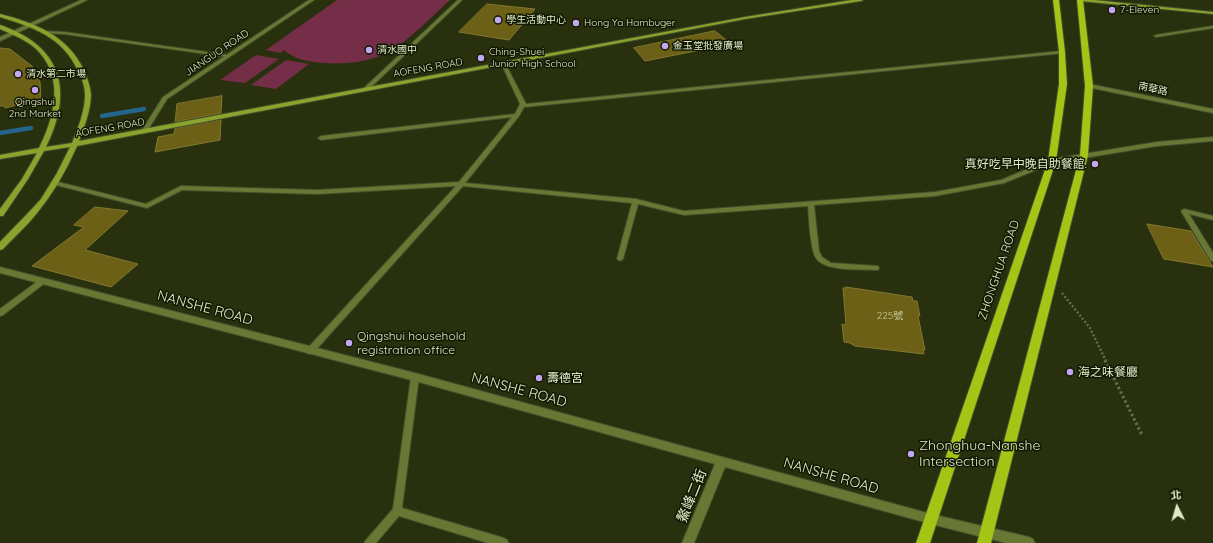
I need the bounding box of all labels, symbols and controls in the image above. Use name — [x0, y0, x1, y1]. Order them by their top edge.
place label: 7-Eleven — [1120, 4, 1159, 16]
marker: 7-Eleven — [1107, 5, 1117, 15]
place label: 學生活動中心 — [506, 14, 566, 26]
marker: 學生活動中心 — [493, 15, 503, 25]
place label: Hong Ya Hambuger — [584, 17, 676, 29]
marker: Hong Ya Hambuger — [571, 18, 581, 28]
street label: JIANGUO ROAD — [183, 27, 251, 79]
place label: 金玉堂批發廣場 — [673, 40, 743, 52]
marker: 金玉堂批發廣場 — [660, 41, 670, 51]
place label: 清水國中 — [377, 44, 417, 56]
marker: 清水國中 — [364, 45, 374, 55]
place label: Ching-Shuei Junior High School — [489, 46, 576, 70]
marker: Ching-Shuei Junior High School — [476, 53, 486, 63]
street label: AOFENG ROAD — [392, 56, 464, 80]
place label: 清水第二市場 — [26, 68, 86, 80]
marker: 清水第二市場 — [13, 69, 23, 79]
street label: 南華路 — [1137, 80, 1169, 98]
marker: Qingshui 2nd Market — [30, 85, 40, 95]
place label: Qingshui 2nd Market — [9, 96, 61, 120]
street label: AOFENG ROAD — [74, 116, 146, 140]
place label: 真好吃早中晚自助餐館. — [965, 157, 1087, 171]
marker: 真好吃早中晚自助餐館. — [1090, 159, 1100, 169]
street label: ZHONGHUA ROAD — [975, 218, 1023, 322]
street label: NANSHE ROAD — [155, 287, 255, 329]
house number: 225號 — [877, 310, 903, 322]
place label: Qingshui household registration office — [357, 329, 466, 357]
marker: Qingshui household registration office — [344, 338, 354, 348]
place label: 海之味餐廳 — [1078, 365, 1138, 379]
marker: 海之味餐廳 — [1065, 367, 1075, 377]
street label: NANSHE ROAD — [469, 369, 569, 411]
place label: 壽德宮 — [547, 371, 583, 385]
marker: 壽德宮 — [534, 373, 544, 383]
place label: Zhonghua-Nanshe Intersection — [919, 438, 1040, 470]
marker: Zhonghua-Nanshe Intersection — [906, 449, 916, 459]
street label: NANSHE ROAD — [781, 454, 881, 498]
street label: 鰲峰二街 — [674, 467, 710, 525]
north arrow — [1157, 487, 1197, 527]
text: 北 — [1170, 488, 1182, 502]

